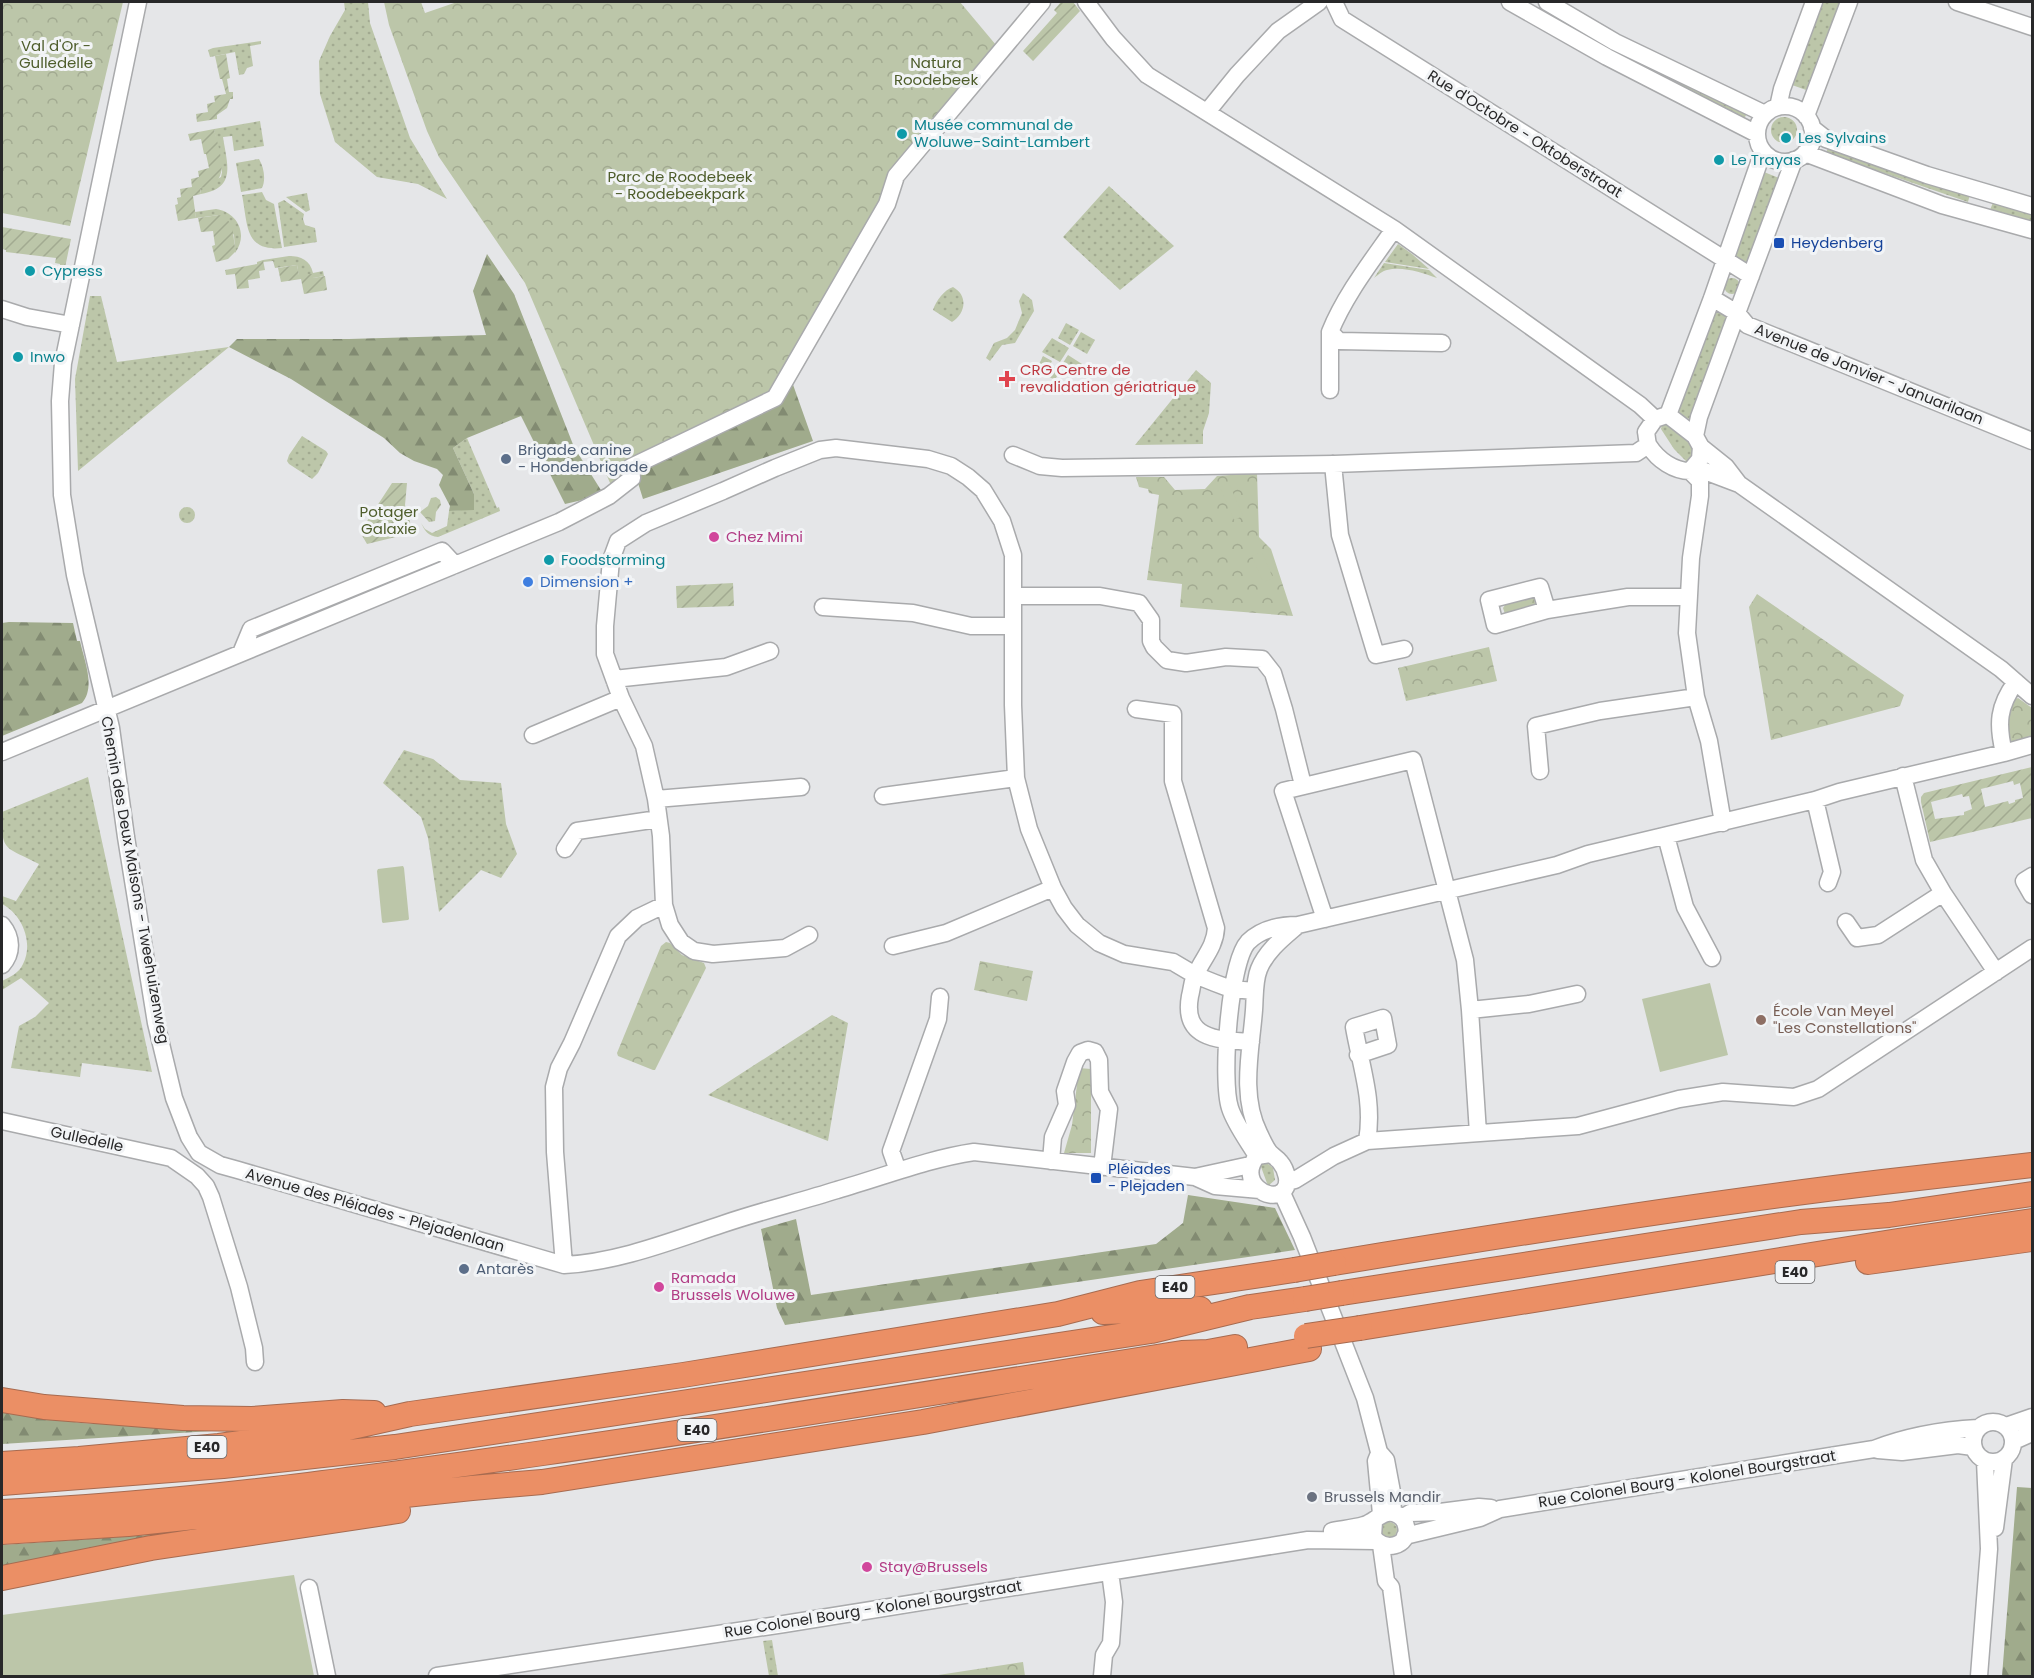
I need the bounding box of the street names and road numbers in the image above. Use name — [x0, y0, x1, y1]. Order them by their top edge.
street label: Rue d'Octobre - Oktoberstraat — [1424, 65, 1627, 202]
street label: Avenue de Janvier - Januarilaan — [1752, 318, 1987, 429]
street label: Chemin des Deux Maisons - Tweehuizenweg — [96, 714, 175, 1045]
street label: Gulledelle — [49, 1121, 126, 1156]
street label: Avenue des Pléiades - Plejadenlaan — [243, 1162, 507, 1257]
road number: E40 — [1776, 1261, 1814, 1283]
road number: E40 — [1156, 1276, 1194, 1298]
road number: E40 — [678, 1419, 716, 1441]
road number: E40 — [188, 1436, 226, 1458]
street label: Rue Colonel Bourg - Kolonel Bourgstraat — [1537, 1445, 1837, 1512]
street label: Rue Colonel Bourg - Kolonel Bourgstraat — [723, 1575, 1023, 1642]

